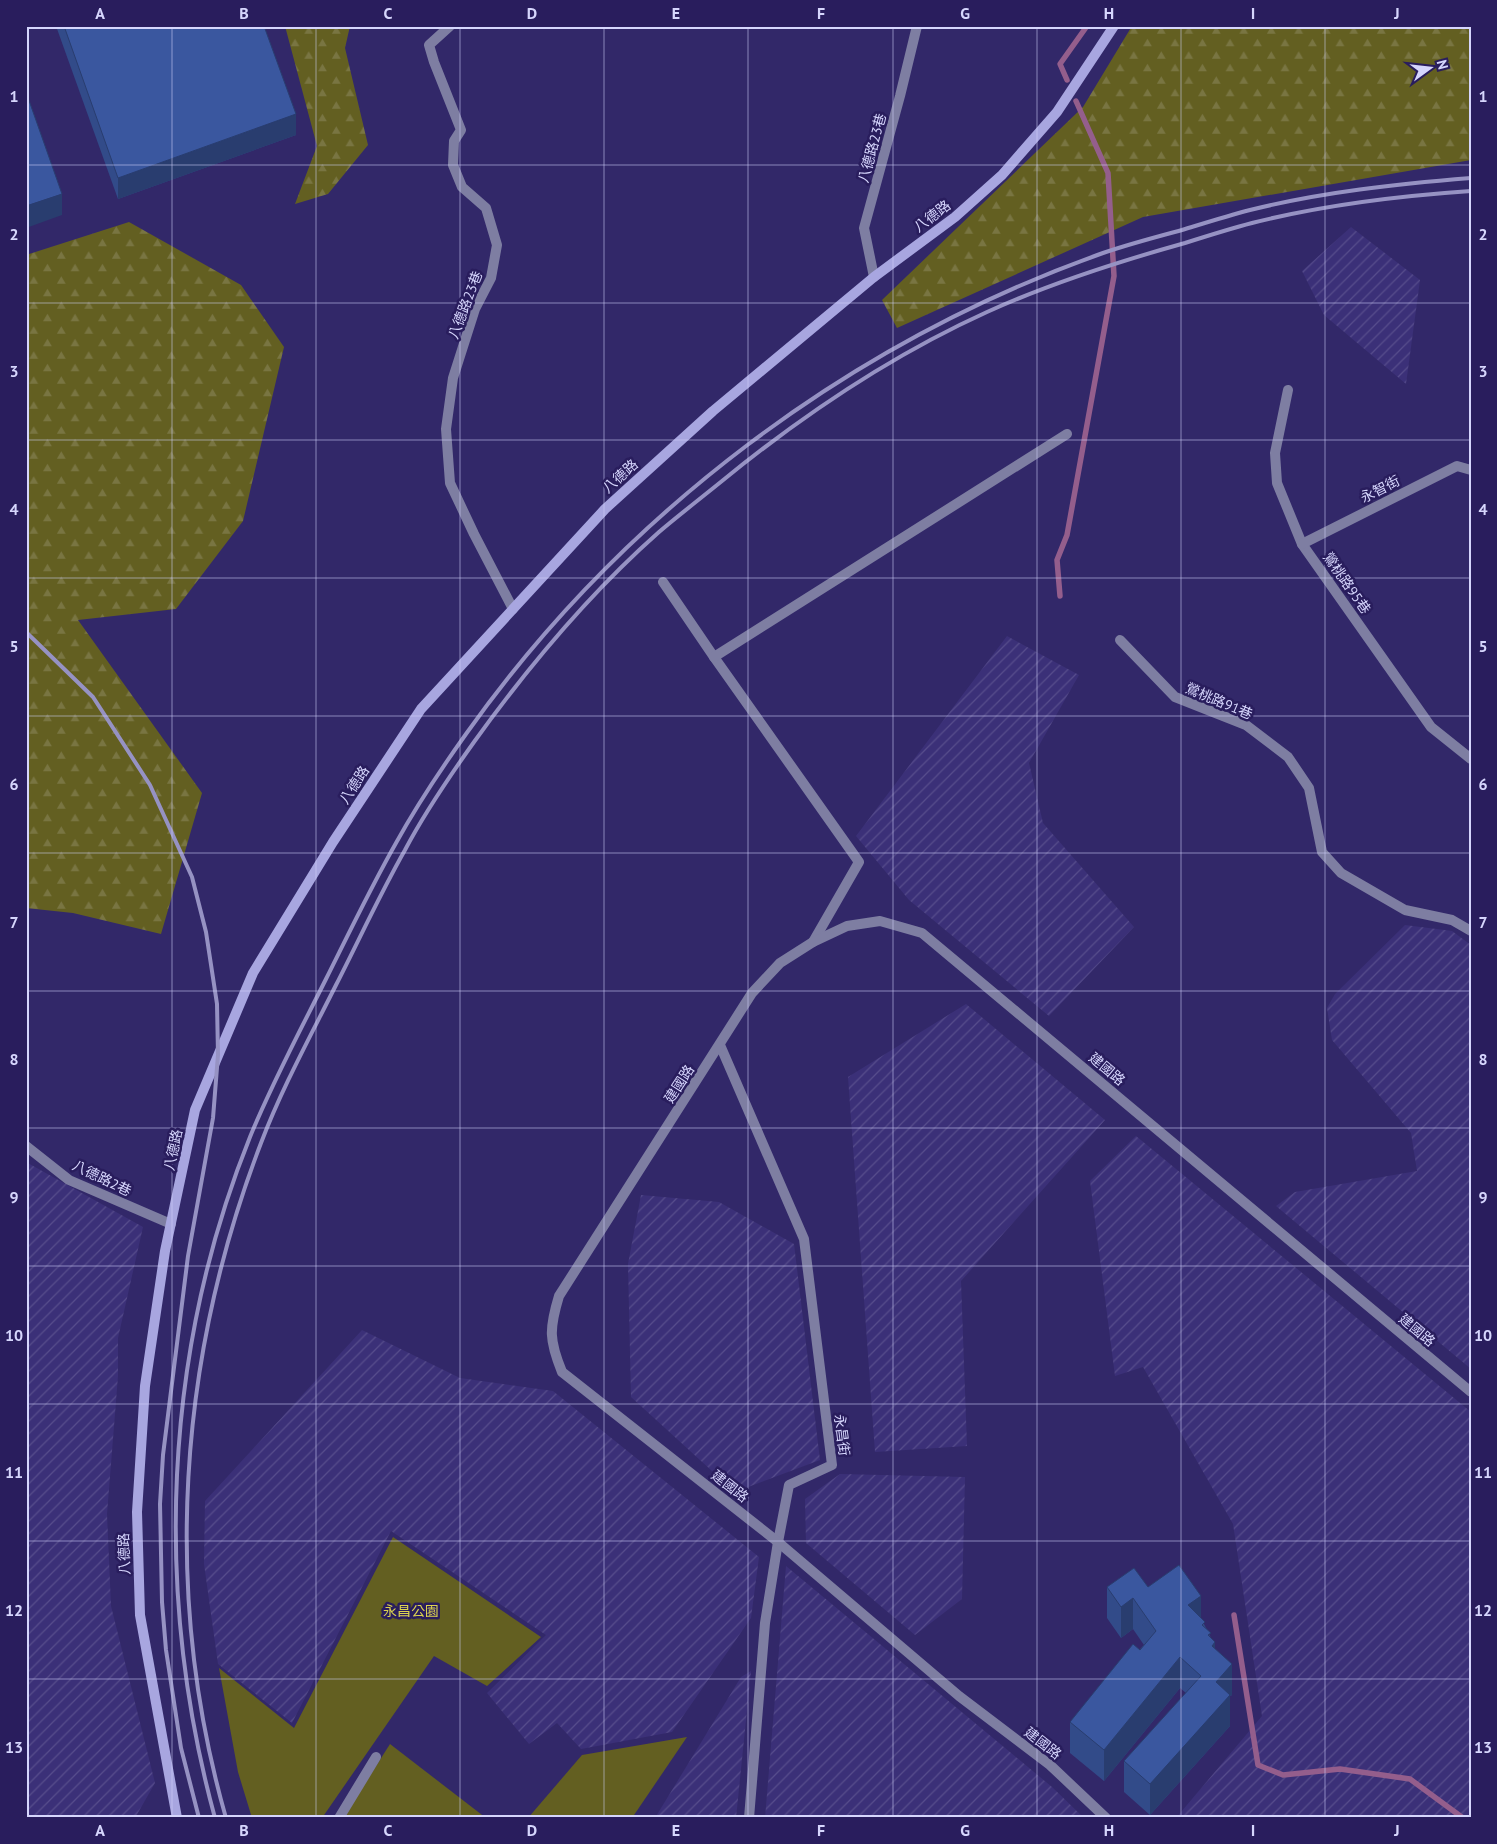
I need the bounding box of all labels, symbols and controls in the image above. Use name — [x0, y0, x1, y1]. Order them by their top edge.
text: A — [95, 3, 105, 23]
text: B — [239, 3, 249, 23]
text: C — [384, 3, 393, 23]
text: D — [527, 3, 537, 23]
text: E — [672, 3, 680, 23]
text: F — [817, 3, 825, 23]
text: G — [960, 3, 970, 23]
text: H — [1104, 3, 1114, 23]
text: I — [1251, 3, 1255, 23]
text: J — [1393, 3, 1400, 23]
north arrow — [1404, 42, 1454, 92]
text: N — [1433, 58, 1452, 71]
text: 1 — [9, 86, 19, 106]
text: 1 — [1478, 86, 1488, 106]
street label: 八德路23巷 — [854, 111, 890, 185]
street label: 八德路 — [910, 196, 954, 236]
text: 2 — [9, 224, 19, 244]
text: 2 — [1478, 224, 1488, 244]
street label: 八德路23巷 — [444, 269, 486, 341]
text: 3 — [9, 361, 19, 381]
text: 3 — [1478, 361, 1488, 381]
street label: 八德路 — [598, 455, 642, 497]
street label: 永智街 — [1357, 471, 1403, 507]
text: 4 — [9, 499, 19, 519]
text: 4 — [1478, 499, 1488, 519]
street label: 鶯桃路95巷 — [1319, 549, 1375, 617]
text: 5 — [9, 636, 19, 656]
text: 5 — [1478, 636, 1488, 656]
street label: 鶯桃路91巷 — [1183, 679, 1255, 723]
street label: 八德路 — [335, 762, 373, 808]
text: 6 — [9, 774, 19, 794]
text: 6 — [1478, 774, 1488, 794]
text: 7 — [9, 912, 19, 932]
text: 7 — [1478, 912, 1488, 932]
text: 8 — [9, 1049, 19, 1069]
street label: 建國路 — [1085, 1049, 1129, 1089]
text: 8 — [1478, 1049, 1488, 1069]
street label: 建國路 — [660, 1061, 698, 1107]
street label: 八德路 — [160, 1128, 186, 1172]
street label: 八德路2巷 — [69, 1156, 135, 1200]
text: 9 — [9, 1187, 19, 1207]
text: 9 — [1478, 1187, 1488, 1207]
street label: 建國路 — [1395, 1310, 1439, 1350]
text: 10 — [5, 1325, 23, 1345]
text: 10 — [1474, 1325, 1492, 1345]
street label: 永昌街 — [831, 1413, 853, 1457]
text: 11 — [5, 1462, 23, 1482]
text: 11 — [1474, 1462, 1492, 1482]
street label: 建國路 — [708, 1466, 752, 1506]
street label: 八德路 — [114, 1533, 134, 1575]
text: 12 — [5, 1600, 23, 1620]
text: 12 — [1474, 1600, 1492, 1620]
park label: 永昌公園 — [383, 1602, 439, 1620]
street label: 建國路 — [1021, 1723, 1065, 1763]
text: 13 — [5, 1737, 23, 1757]
text: 13 — [1474, 1737, 1492, 1757]
text: A — [95, 1820, 105, 1840]
text: B — [239, 1820, 249, 1840]
text: C — [384, 1820, 393, 1840]
text: D — [527, 1820, 537, 1840]
text: E — [672, 1820, 680, 1840]
text: F — [817, 1820, 825, 1840]
text: G — [960, 1820, 970, 1840]
text: H — [1104, 1820, 1114, 1840]
text: I — [1251, 1820, 1255, 1840]
text: J — [1393, 1820, 1400, 1840]

